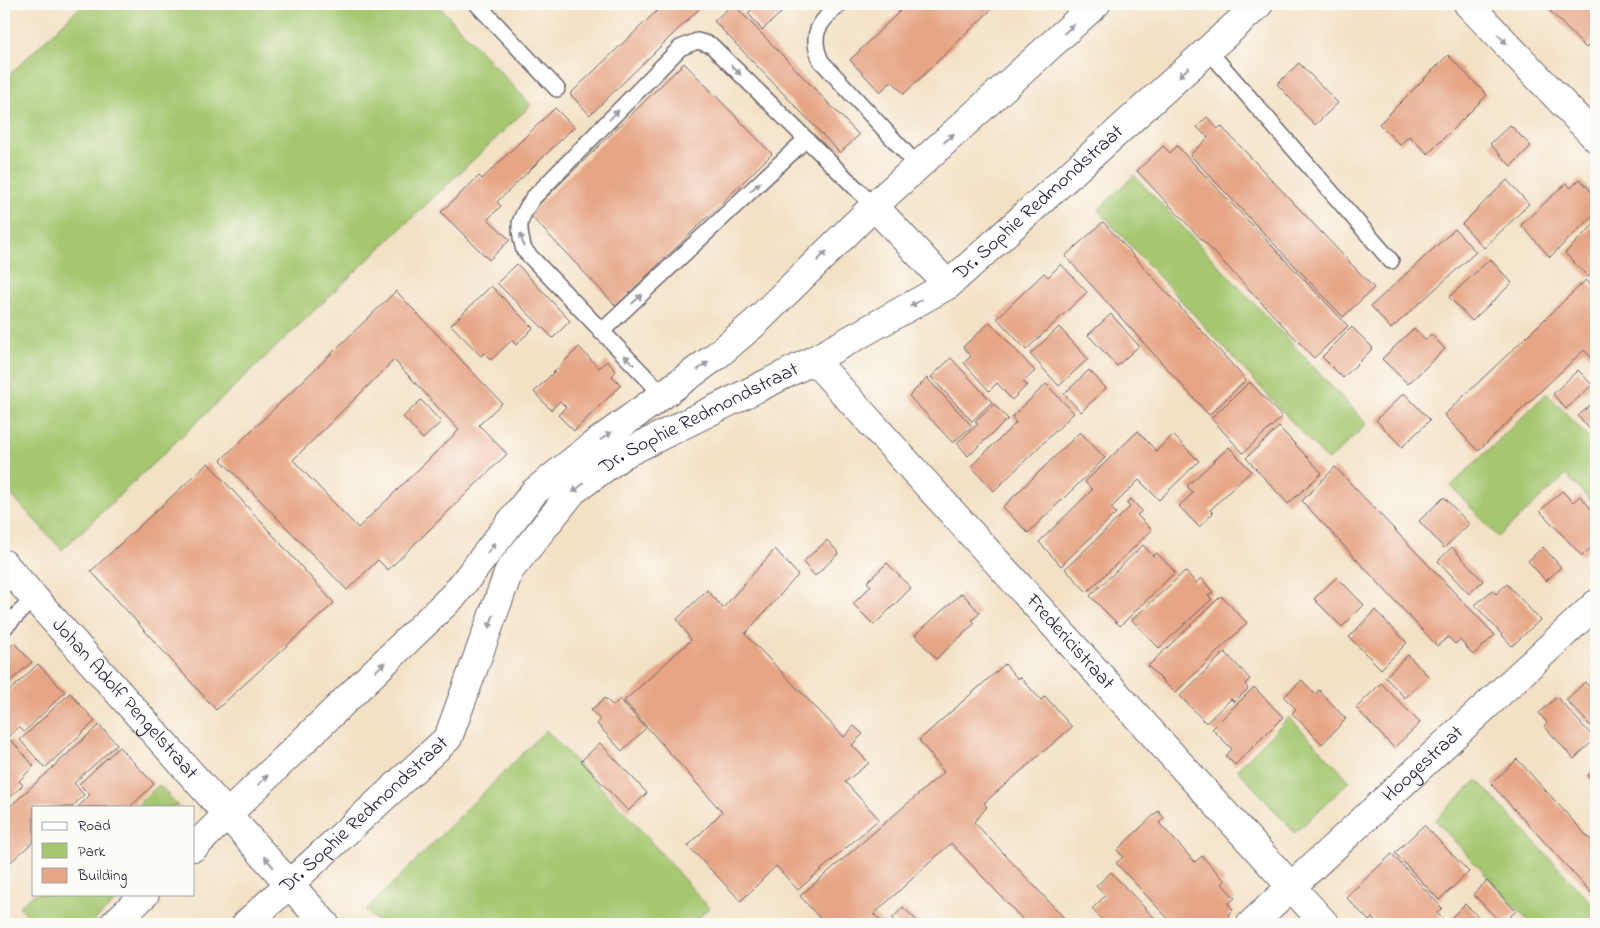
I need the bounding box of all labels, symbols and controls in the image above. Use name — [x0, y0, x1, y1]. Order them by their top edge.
one-way arrow — [1063, 23, 1075, 35]
one-way arrow — [1496, 33, 1508, 45]
one-way arrow — [730, 64, 742, 76]
one-way arrow — [1178, 66, 1191, 77]
one-way arrow — [608, 109, 620, 121]
street label: Dr. Sophie Redmondstraat — [947, 118, 1131, 288]
one-way arrow — [942, 132, 954, 144]
one-way arrow — [748, 181, 760, 193]
one-way arrow — [517, 233, 525, 248]
one-way arrow — [816, 250, 828, 262]
one-way arrow — [630, 293, 642, 305]
one-way arrow — [909, 298, 922, 307]
one-way arrow — [624, 354, 636, 366]
street label: Dr. Sophie Redmondstraat — [593, 355, 804, 482]
one-way arrow — [696, 361, 710, 371]
one-way arrow — [599, 431, 613, 441]
one-way arrow — [572, 482, 585, 493]
one-way arrow — [485, 542, 496, 555]
street label: Fredericistraat — [1018, 587, 1121, 697]
street label: Johan Adolf Pengelstraat — [44, 612, 205, 787]
one-way arrow — [487, 615, 495, 630]
one-way arrow — [374, 661, 386, 673]
street label: Hoogestraat — [1376, 719, 1471, 809]
street label: Dr. Sophie Redmondstraat — [273, 729, 456, 901]
one-way arrow — [257, 774, 269, 786]
legend — [32, 806, 195, 896]
text: Road — [78, 815, 111, 837]
text: Park — [78, 841, 106, 863]
one-way arrow — [264, 856, 275, 869]
text: Building — [77, 865, 127, 888]

